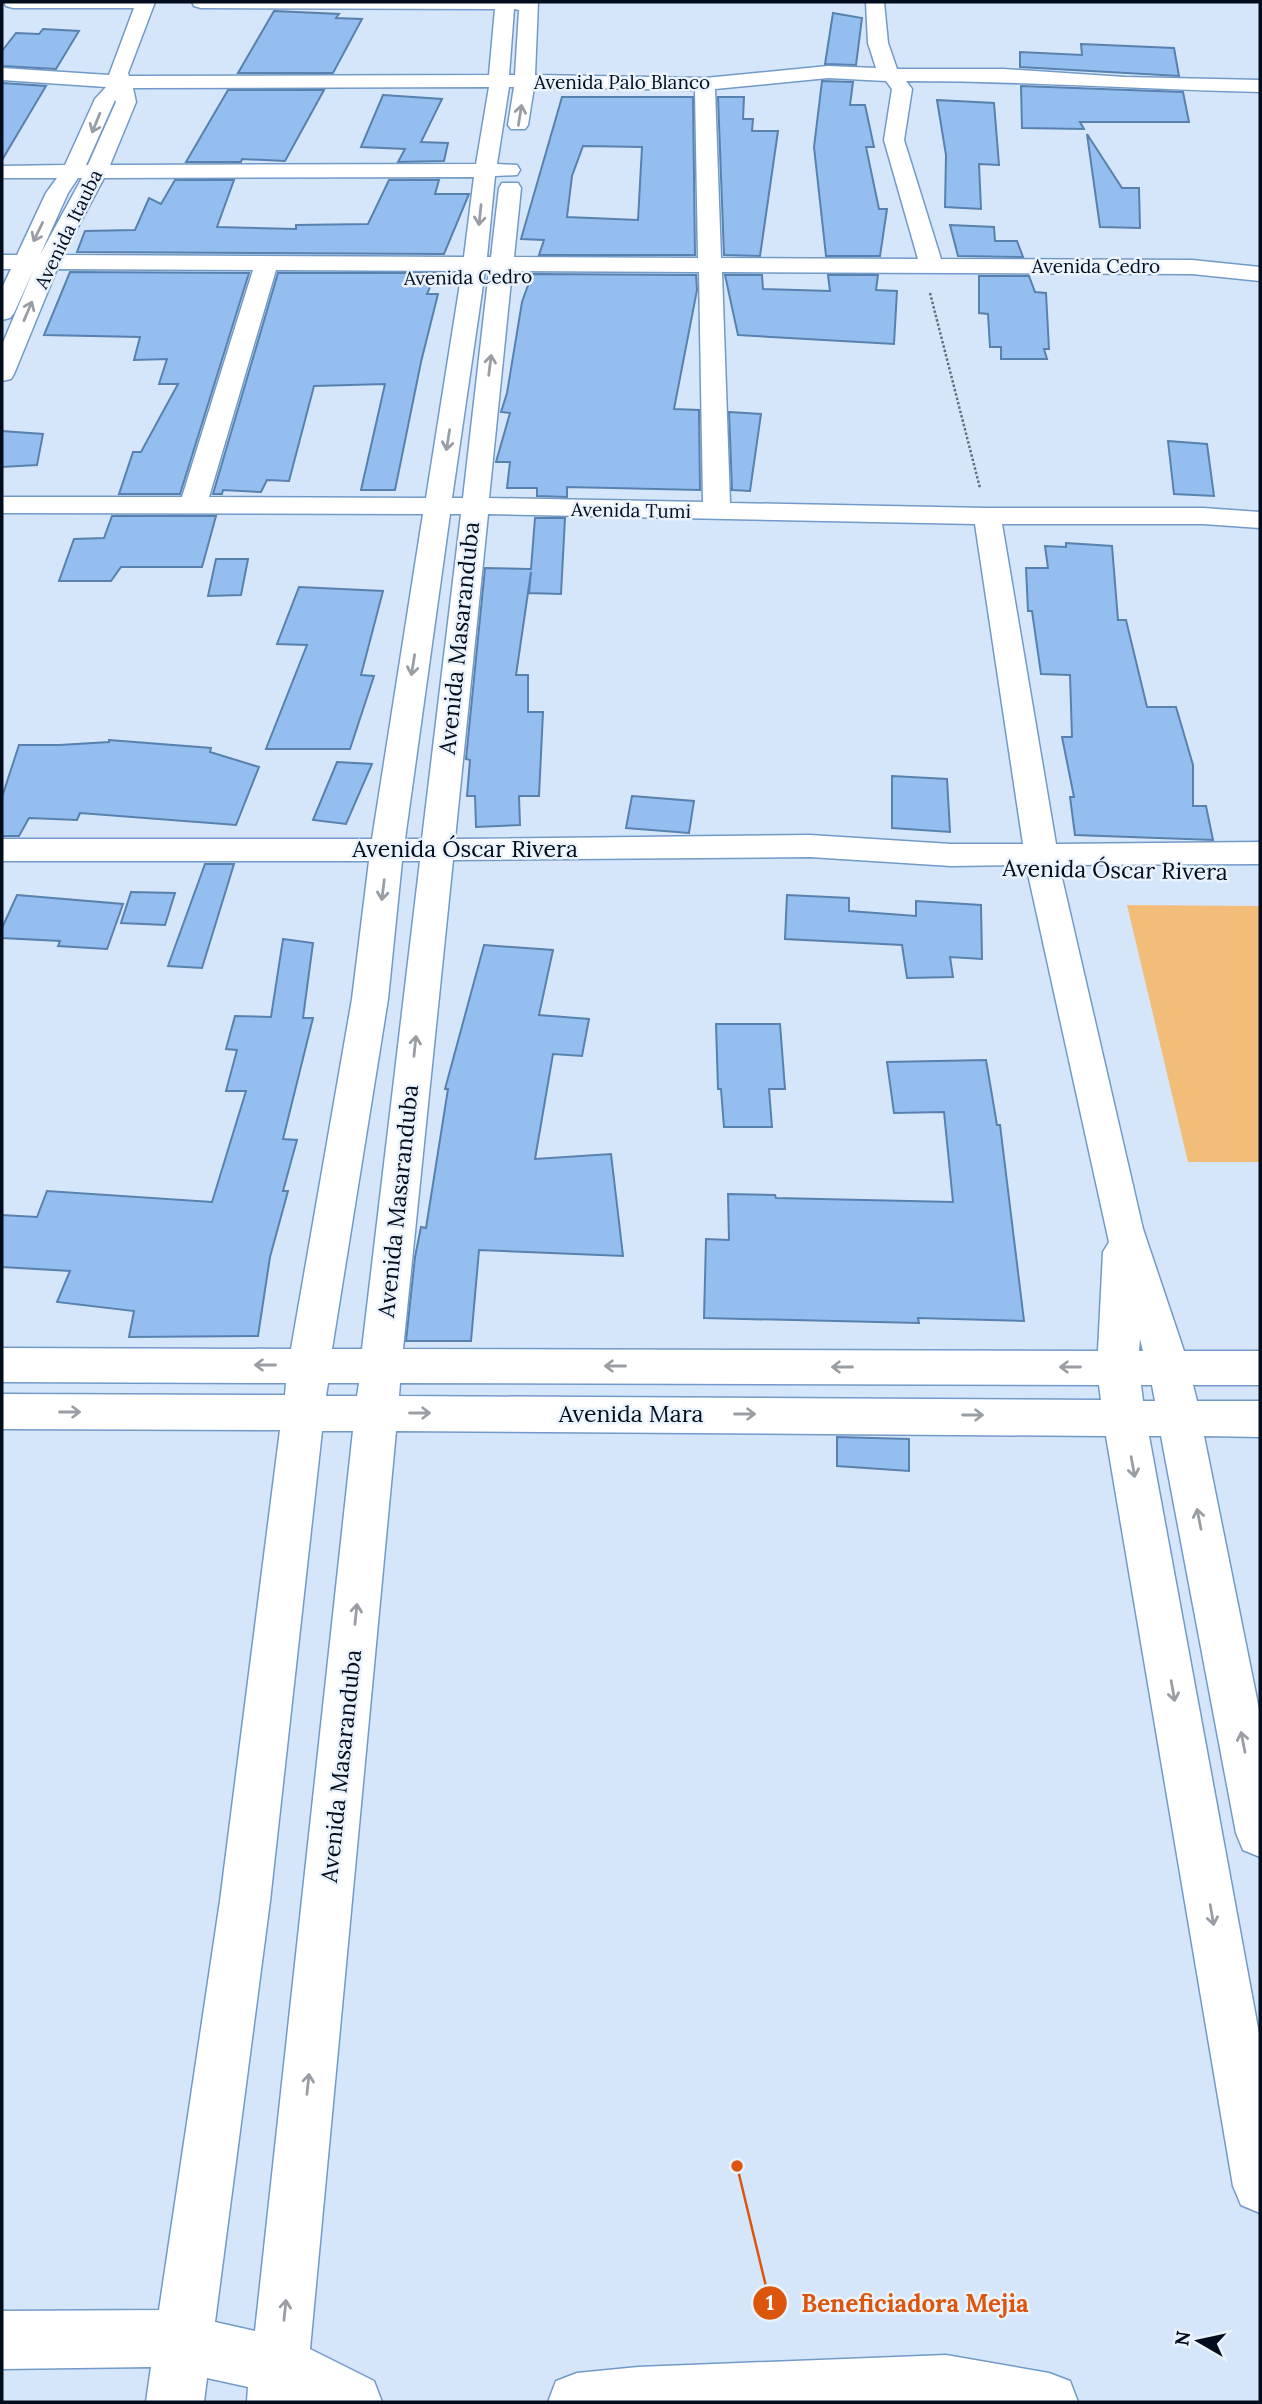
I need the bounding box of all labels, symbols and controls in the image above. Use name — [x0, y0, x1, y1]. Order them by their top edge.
street label: Avenida Palo Blanco — [533, 70, 710, 94]
one-way arrow — [514, 104, 527, 127]
one-way arrow — [88, 112, 101, 133]
street label: Avenida Itauba — [28, 165, 107, 293]
one-way arrow — [474, 203, 487, 226]
one-way arrow — [31, 221, 45, 242]
street label: Avenida Cedro — [1031, 254, 1160, 278]
street label: Avenida Cedro — [403, 264, 532, 290]
one-way arrow — [23, 301, 36, 322]
one-way arrow — [484, 355, 497, 377]
one-way arrow — [441, 428, 454, 451]
street label: Avenida Tumi — [570, 497, 691, 523]
street label: Avenida Masaranduba — [432, 520, 485, 757]
one-way arrow — [407, 653, 420, 676]
street label: Avenida Óscar Rivera — [351, 834, 578, 863]
street label: Avenida Óscar Rivera — [1001, 853, 1228, 886]
one-way arrow — [376, 878, 389, 901]
one-way arrow — [409, 1035, 422, 1058]
street label: Avenida Masaranduba — [371, 1083, 424, 1320]
one-way arrow — [253, 1359, 276, 1372]
one-way arrow — [603, 1359, 626, 1373]
one-way arrow — [831, 1360, 854, 1374]
one-way arrow — [1058, 1360, 1081, 1374]
street label: Avenida Mara — [558, 1399, 703, 1428]
one-way arrow — [58, 1405, 81, 1419]
one-way arrow — [408, 1406, 431, 1420]
one-way arrow — [734, 1407, 757, 1421]
one-way arrow — [961, 1408, 984, 1422]
one-way arrow — [1127, 1455, 1140, 1478]
one-way arrow — [1192, 1508, 1206, 1531]
one-way arrow — [350, 1603, 363, 1625]
street label: Avenida Masaranduba — [314, 1648, 367, 1885]
one-way arrow — [1167, 1679, 1180, 1702]
one-way arrow — [1235, 1731, 1249, 1754]
one-way arrow — [1206, 1903, 1220, 1926]
one-way arrow — [302, 2073, 315, 2096]
callout: Beneficiadora Mejia — [752, 2281, 1042, 2326]
text: Beneficiadora Mejia — [801, 2288, 1029, 2319]
text: 1 — [766, 2289, 774, 2316]
one-way arrow — [279, 2299, 292, 2322]
north arrow — [1164, 2306, 1234, 2376]
text: N — [1169, 2329, 1195, 2347]

